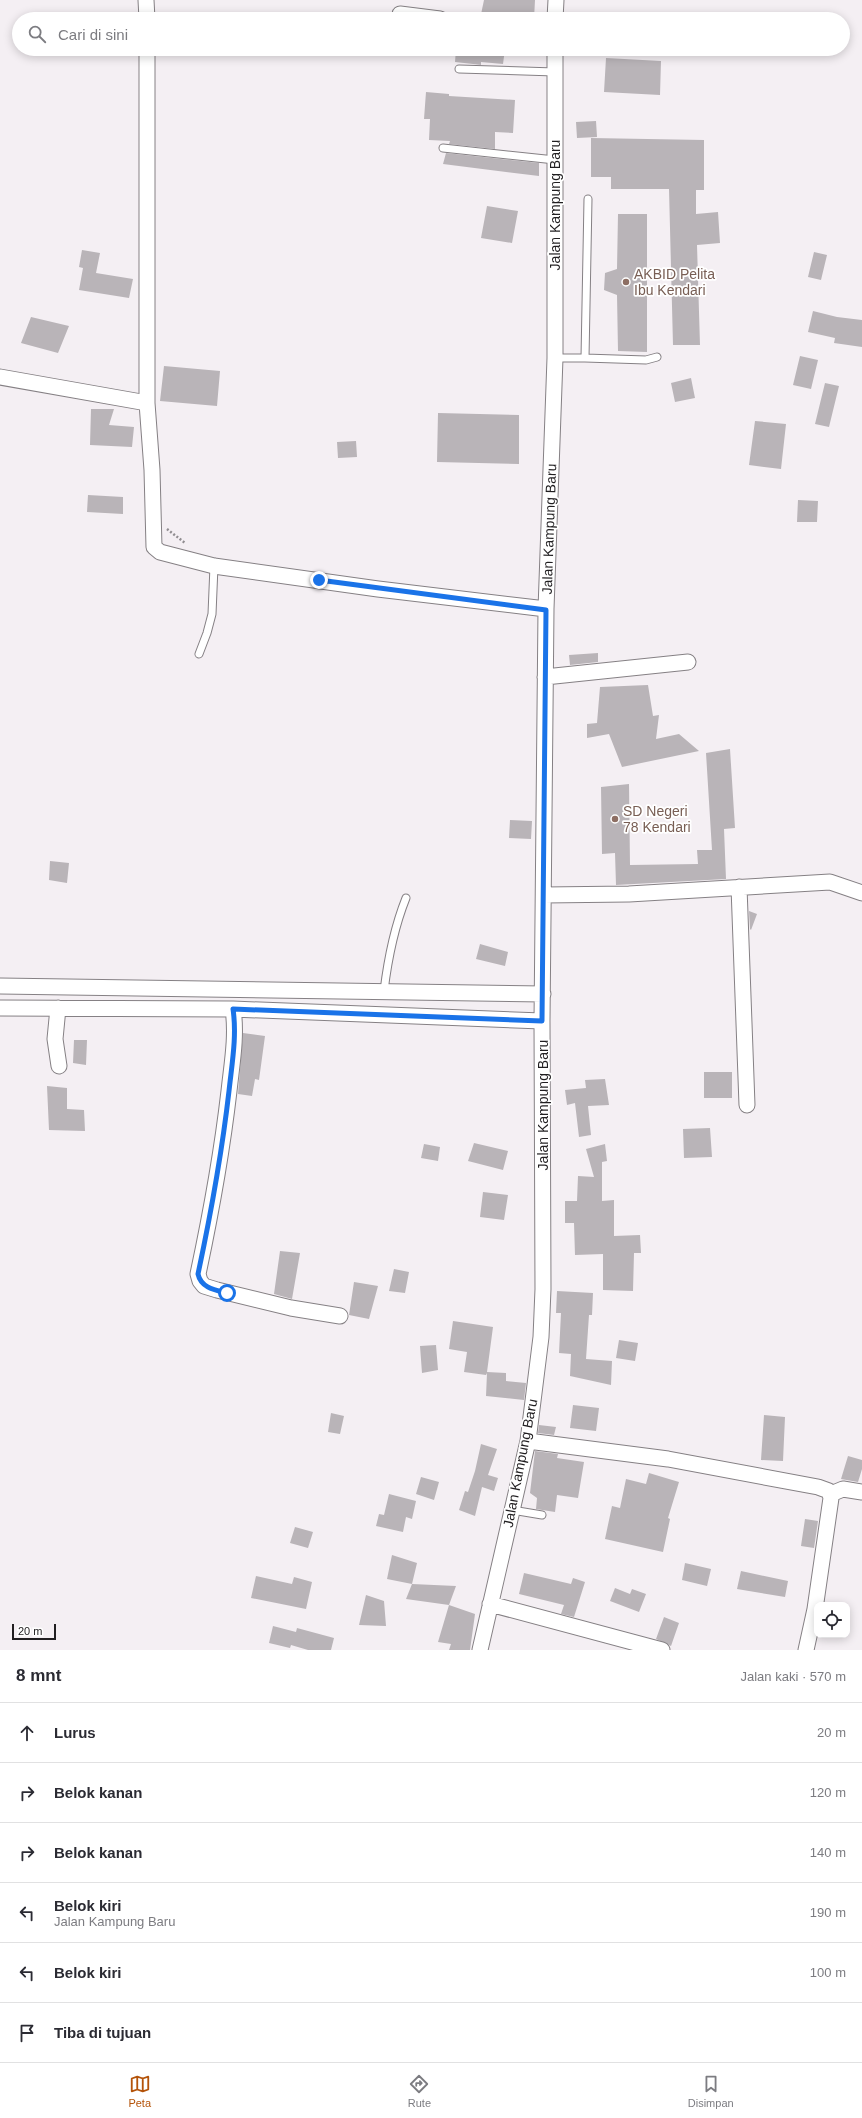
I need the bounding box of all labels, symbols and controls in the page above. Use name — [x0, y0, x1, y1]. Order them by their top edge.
search box — [12, 12, 850, 56]
icon: search — [26, 23, 48, 45]
text: Cari di sini — [58, 26, 128, 43]
street label: Jalan Kampung Baru — [547, 140, 563, 270]
place label: AKBID Pelita Ibu Kendari — [634, 266, 715, 298]
marker: AKBID Pelita Ibu Kendari — [621, 277, 631, 287]
street label: Jalan Kampung Baru — [539, 463, 559, 595]
route end — [310, 571, 328, 589]
place label: SD Negeri 78 Kendari — [623, 803, 691, 835]
marker: SD Negeri 78 Kendari — [610, 814, 620, 824]
street label: Jalan Kampung Baru — [535, 1040, 551, 1170]
route start — [218, 1284, 236, 1302]
street label: Jalan Kampung Baru — [500, 1397, 540, 1529]
map controls — [814, 1602, 850, 1638]
button: locate — [814, 1602, 850, 1638]
scale bar — [12, 1622, 56, 1641]
text: 20 m — [18, 1625, 42, 1637]
text: 8 mnt — [16, 1666, 61, 1685]
text: Jalan kaki · 570 m — [741, 1669, 846, 1684]
icon: ahead — [16, 1722, 38, 1744]
text: Lurus — [54, 1724, 96, 1741]
text: 20 m — [817, 1725, 846, 1740]
icon: right — [16, 1782, 38, 1804]
text: Belok kanan — [54, 1784, 142, 1801]
text: 120 m — [810, 1785, 846, 1800]
icon: right — [16, 1842, 38, 1864]
text: Belok kanan — [54, 1844, 142, 1861]
text: 140 m — [810, 1845, 846, 1860]
text: Belok kiri — [54, 1897, 122, 1914]
icon: left — [16, 1902, 38, 1924]
text: 190 m — [810, 1905, 846, 1920]
text: Jalan Kampung Baru — [54, 1914, 175, 1929]
icon: left — [16, 1962, 38, 1984]
text: Belok kiri — [54, 1964, 122, 1981]
text: 100 m — [810, 1965, 846, 1980]
icon: arrive — [16, 2022, 38, 2044]
text: Tiba di tujuan — [54, 2024, 151, 2041]
tab: Peta — [128, 2073, 151, 2109]
tab: Rute — [408, 2073, 431, 2109]
tab: Disimpan — [688, 2073, 734, 2109]

